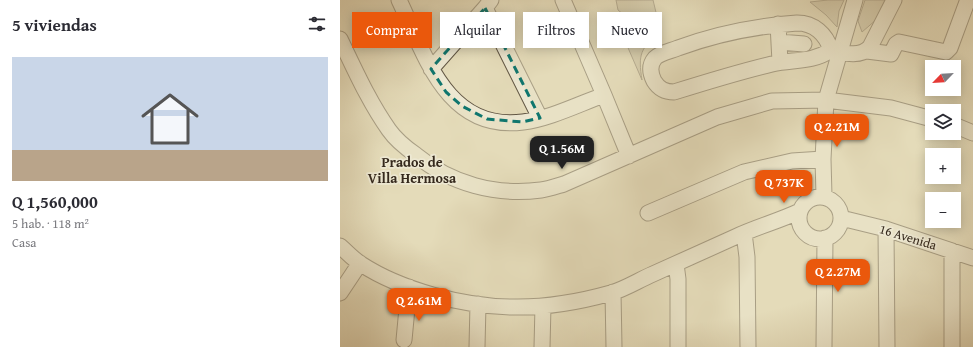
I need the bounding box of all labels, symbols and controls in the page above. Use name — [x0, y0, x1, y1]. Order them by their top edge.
text: 5 viviendas — [12, 12, 97, 37]
chip: Comprar — [352, 12, 432, 48]
chip: Alquilar — [440, 12, 515, 48]
chip: Filtros — [523, 12, 589, 48]
chip: Nuevo — [597, 12, 662, 48]
icon: filters — [306, 13, 328, 35]
north arrow — [925, 60, 961, 96]
map controls — [925, 60, 961, 228]
icon: home — [134, 83, 206, 155]
button: layers — [925, 104, 961, 140]
pin: Q 2.21M — [800, 114, 874, 148]
text: Q 2.21M — [814, 117, 860, 136]
pin: Q 1.56M — [525, 136, 599, 170]
text: Q 1.56M — [539, 139, 585, 158]
button: + — [925, 148, 961, 184]
district label: Prados de Villa Hermosa — [368, 152, 457, 188]
pin: Q 737K — [751, 170, 817, 204]
text: Q 737K — [764, 173, 804, 192]
text: Q 1,560,000 — [12, 189, 98, 214]
button: − — [925, 192, 961, 228]
text: 5 hab. · 118 m² — [12, 214, 89, 233]
street label: 16 Avenida — [877, 219, 940, 255]
text: Casa — [12, 233, 37, 252]
pin: Q 2.27M — [801, 259, 875, 293]
text: Q 2.27M — [815, 262, 861, 281]
pin: Q 2.61M — [382, 288, 456, 322]
text: Q 2.61M — [396, 291, 442, 310]

